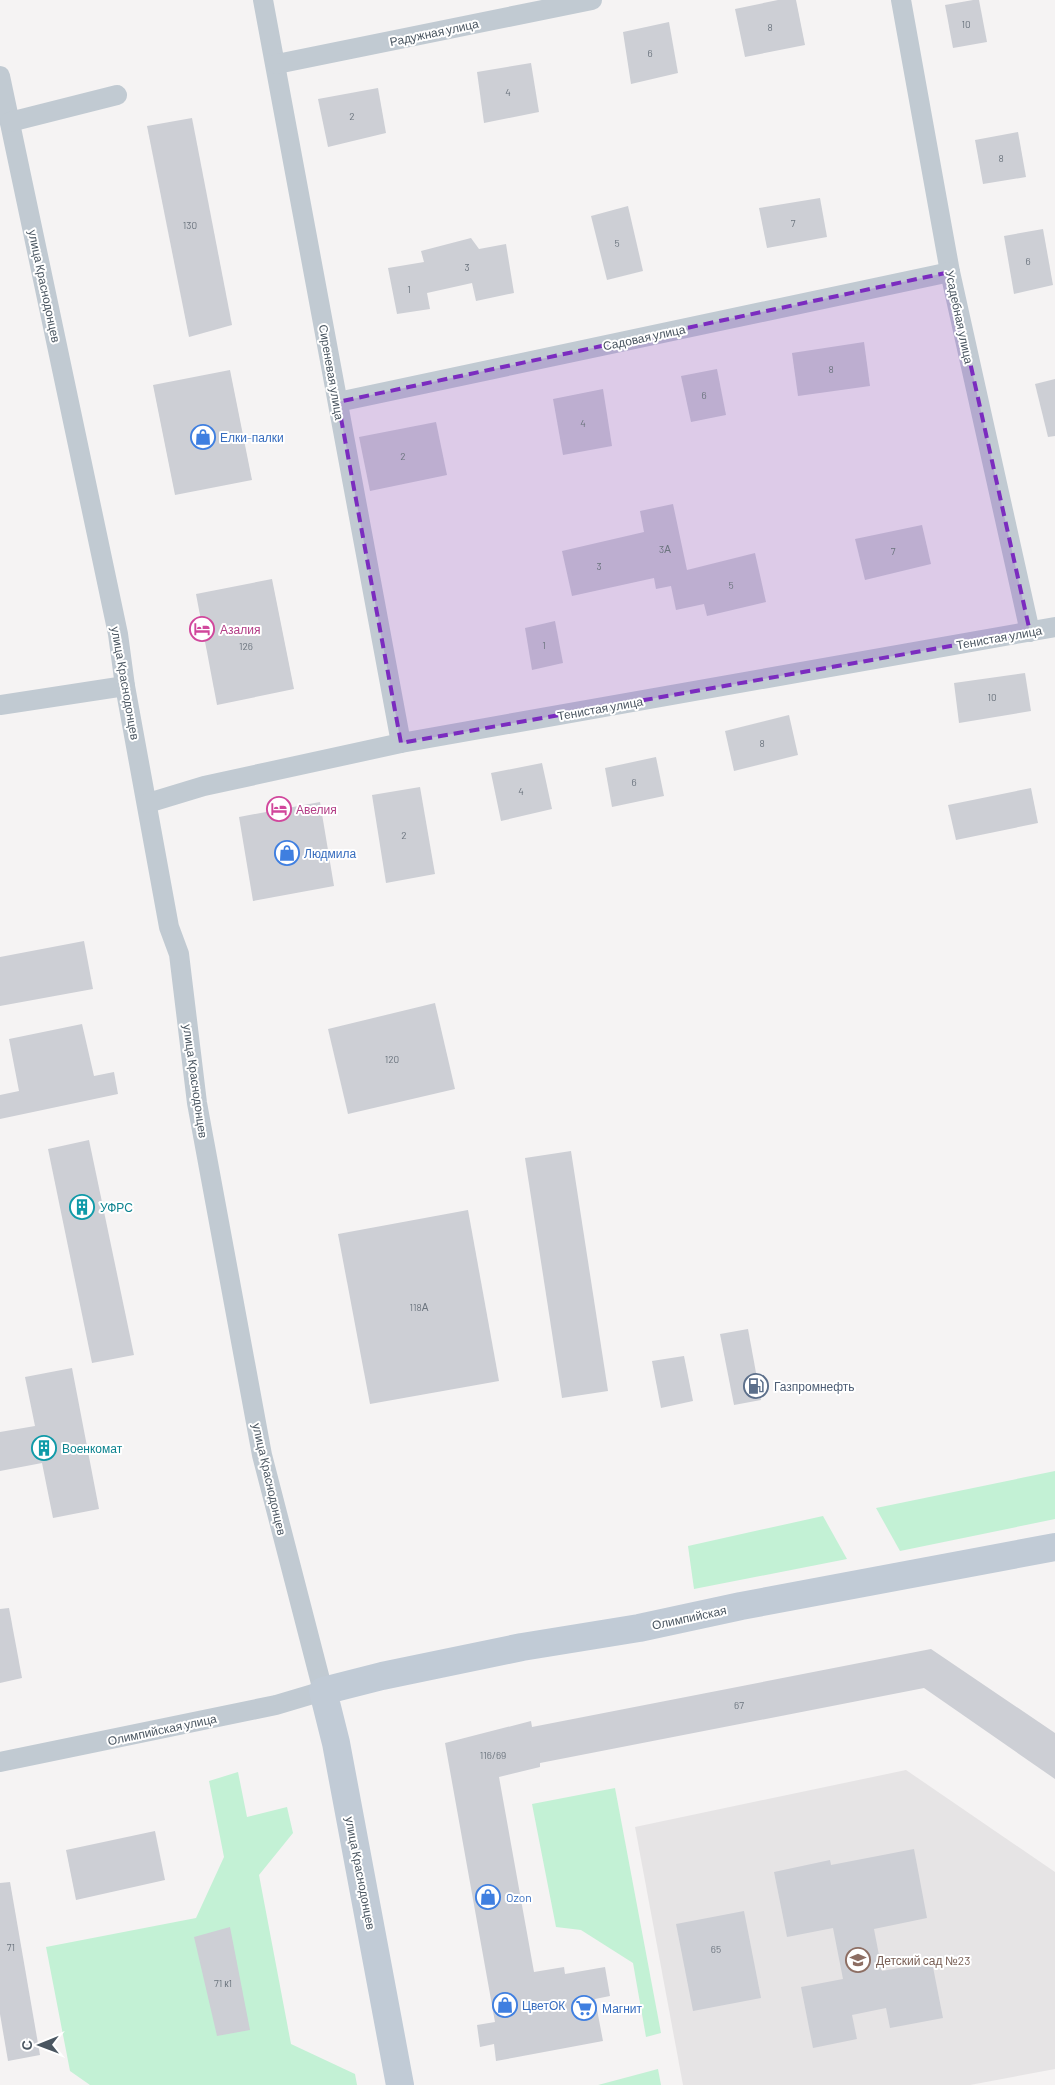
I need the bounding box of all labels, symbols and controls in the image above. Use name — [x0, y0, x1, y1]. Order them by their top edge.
street label: Радужная улица — [388, 16, 480, 49]
house number: 10 — [961, 18, 971, 30]
house number: 8 — [767, 21, 773, 33]
house number: 6 — [647, 47, 653, 59]
house number: 4 — [505, 86, 511, 98]
house number: 2 — [349, 110, 355, 122]
house number: 8 — [998, 152, 1004, 164]
house number: 7 — [791, 217, 796, 229]
house number: 130 — [183, 219, 197, 231]
street label: улица Краснодонцев — [25, 228, 64, 344]
house number: 5 — [614, 237, 620, 249]
house number: 6 — [1025, 255, 1031, 267]
house number: 3 — [464, 261, 470, 273]
street label: Усадебная улица — [942, 269, 977, 365]
house number: 1 — [407, 283, 411, 295]
street label: Садовая улица — [601, 321, 687, 354]
street label: Сиреневая улица — [316, 323, 347, 421]
house number: 8 — [828, 363, 834, 375]
house number: 6 — [701, 389, 707, 401]
house number: 4 — [580, 417, 586, 429]
shop icon: Елки-палки — [190, 424, 216, 450]
place label: Елки-палки — [220, 430, 284, 444]
house number: 2 — [400, 450, 406, 462]
house number: 3А — [659, 543, 671, 555]
house number: 7 — [891, 545, 896, 557]
house number: 3 — [596, 560, 602, 572]
house number: 5 — [728, 579, 734, 591]
hotel icon: Азалия — [189, 616, 215, 642]
place label: Азалия — [220, 622, 260, 636]
street label: Тенистая улица — [955, 623, 1043, 652]
street label: улица Краснодонцев — [108, 625, 143, 741]
house number: 1 — [542, 639, 546, 651]
house number: 126 — [239, 640, 253, 652]
house number: 10 — [987, 691, 997, 703]
street label: Тенистая улица — [556, 694, 644, 723]
house number: 8 — [759, 737, 765, 749]
house number: 6 — [631, 776, 637, 788]
house number: 4 — [518, 785, 524, 797]
hotel icon: Авелия — [266, 796, 292, 822]
place label: Авелия — [296, 802, 337, 816]
house number: 2 — [401, 829, 407, 841]
shop icon: Людмила — [274, 840, 300, 866]
place label: Людмила — [304, 846, 357, 861]
street label: улица Краснодонцев — [180, 1023, 211, 1139]
house number: 120 — [385, 1053, 399, 1065]
building icon: УФРС — [69, 1194, 95, 1220]
place label: УФРС — [100, 1200, 133, 1214]
house number: 118А — [410, 1301, 429, 1313]
fuel station icon: Газпромнефть — [743, 1373, 769, 1399]
place label: Газпромнефть — [774, 1379, 855, 1394]
street label: улица Краснодонцев — [249, 1421, 290, 1537]
building icon: Военкомат — [31, 1435, 57, 1461]
place label: Военкомат — [62, 1441, 123, 1455]
street label: Олимпийская — [650, 1602, 728, 1632]
house number: 67 — [734, 1699, 744, 1711]
street label: Олимпийская улица — [106, 1711, 218, 1748]
house number: 116/69 — [480, 1749, 506, 1761]
street label: улица Краснодонцев — [342, 1815, 379, 1931]
shop icon: Ozon — [475, 1884, 501, 1910]
place label: Ozon — [506, 1890, 532, 1904]
house number: 71 — [7, 1941, 15, 1953]
house number: 65 — [711, 1943, 721, 1955]
school or university icon: Детский сад №23 — [845, 1947, 871, 1973]
place label: Детский сад №23 — [876, 1953, 970, 1968]
house number: 71 к1 — [214, 1977, 232, 1989]
shop icon: ЦветОК — [492, 1992, 518, 2018]
supermarket icon: Магнит — [571, 1995, 597, 2021]
place label: ЦветОК — [522, 1998, 565, 2013]
place label: Магнит — [602, 2001, 643, 2015]
north arrow — [15, 2020, 65, 2070]
text: С — [18, 2040, 35, 2050]

